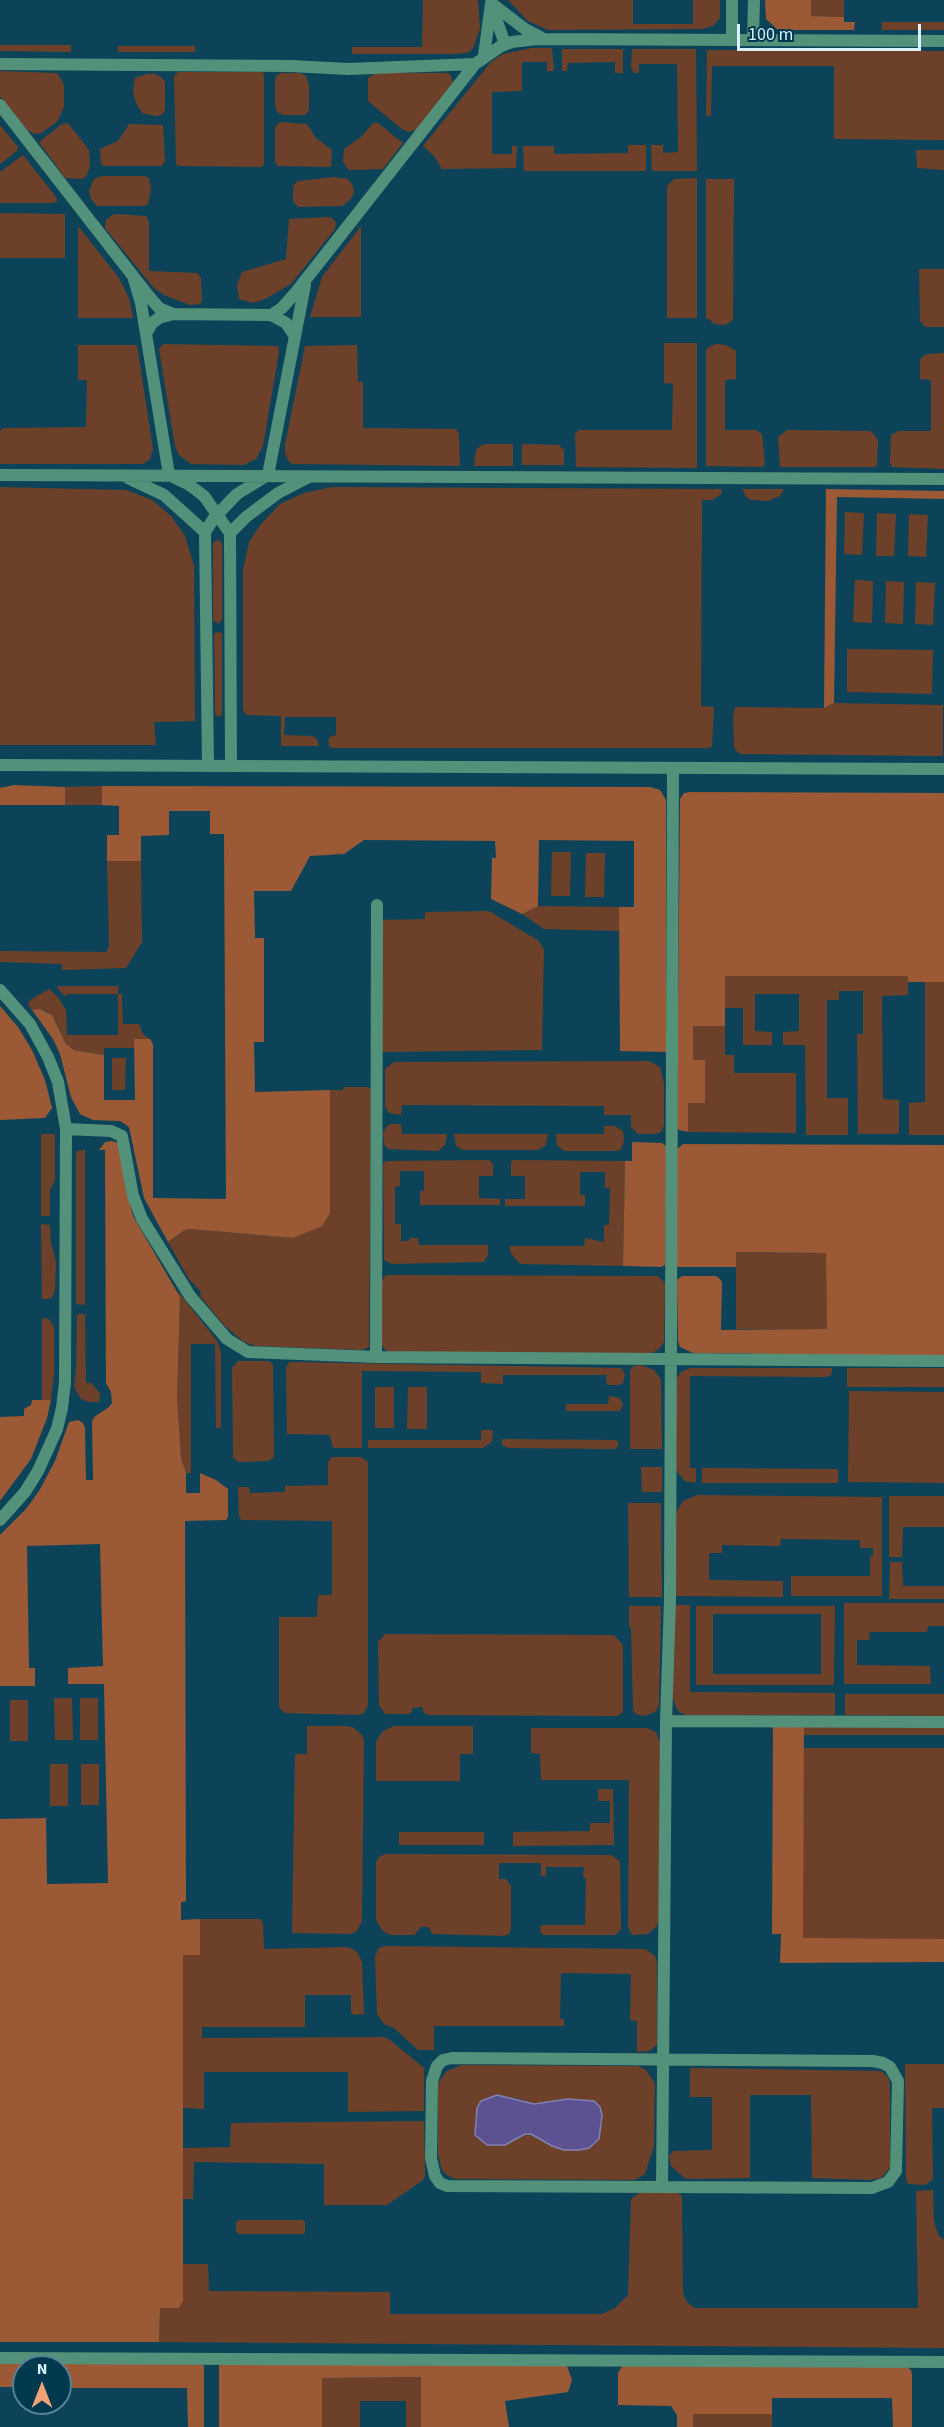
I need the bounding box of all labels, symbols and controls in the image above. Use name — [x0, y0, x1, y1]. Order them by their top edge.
scale bar — [740, 12, 924, 50]
text: 100 m — [748, 22, 793, 47]
north arrow — [12, 2355, 72, 2415]
text: N — [37, 2358, 47, 2380]

